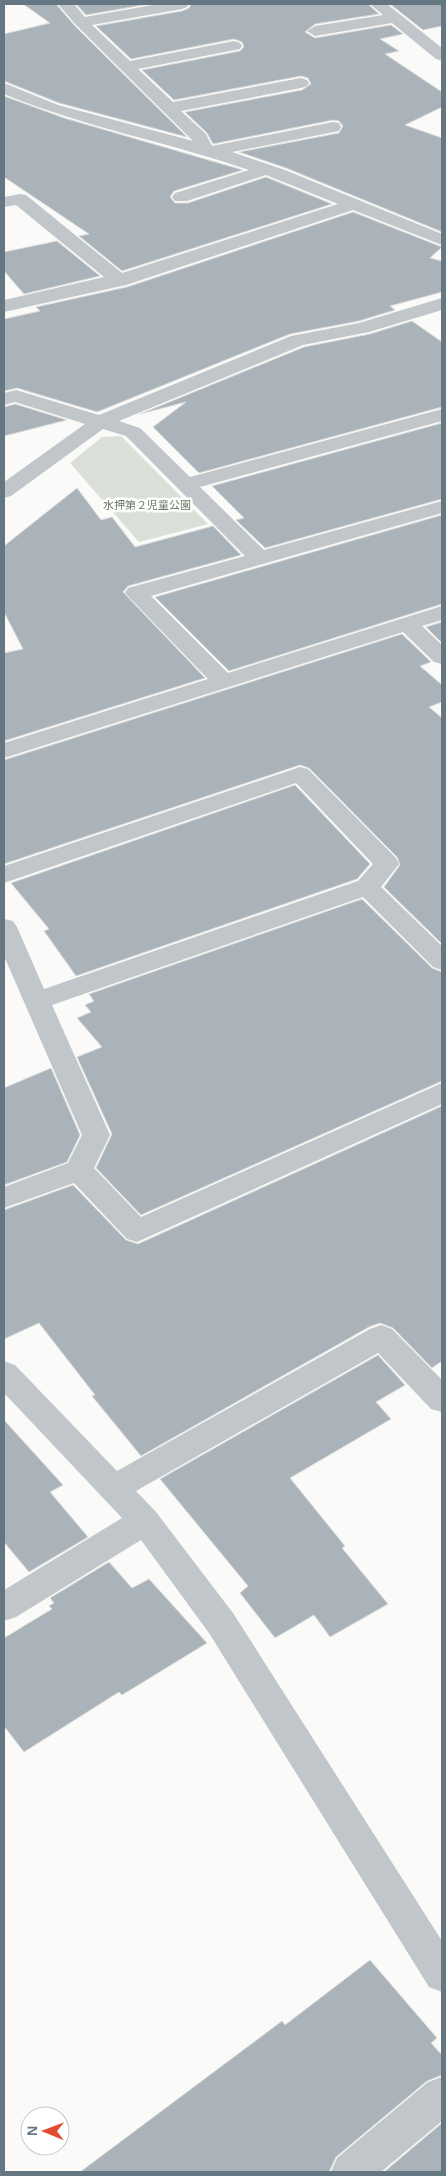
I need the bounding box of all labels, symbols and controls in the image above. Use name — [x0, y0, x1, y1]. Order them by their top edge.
park label: 水押第２児童公園 — [103, 499, 191, 511]
north arrow — [20, 2106, 70, 2156]
text: N — [24, 2126, 40, 2136]

